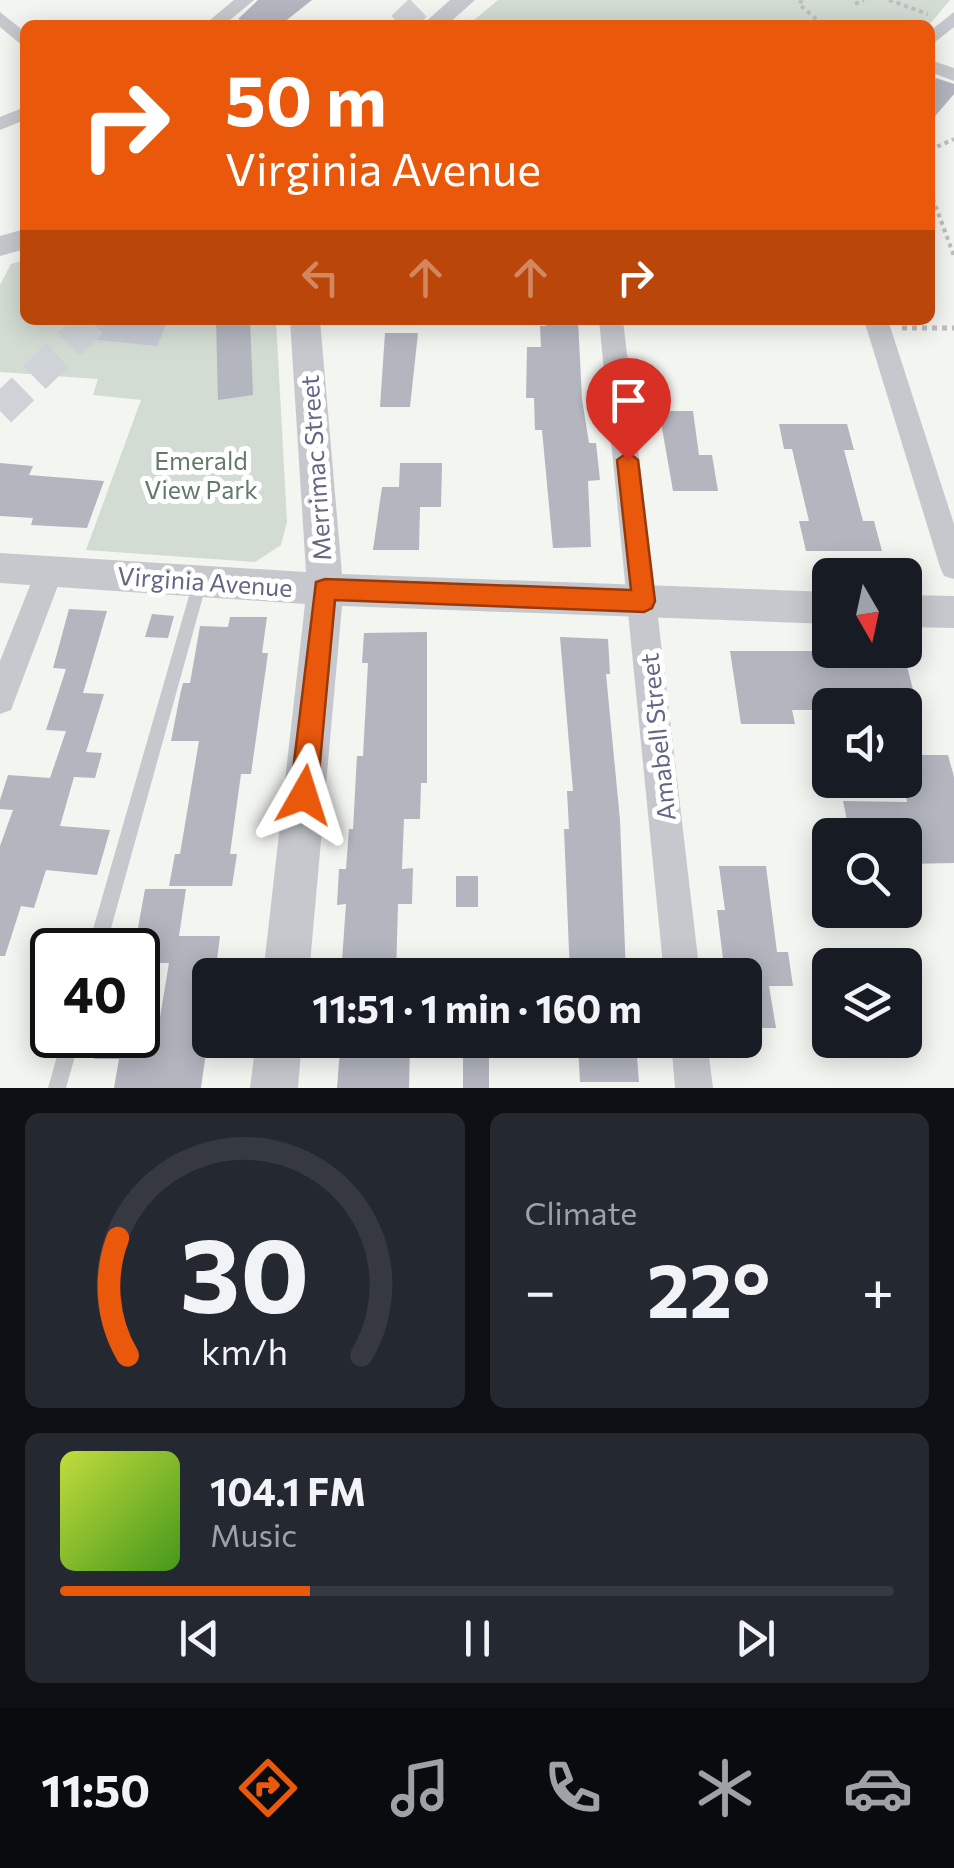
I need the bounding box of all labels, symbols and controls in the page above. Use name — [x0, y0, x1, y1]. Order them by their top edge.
text: 50 m — [225, 55, 387, 140]
icon: right — [60, 60, 190, 190]
text: Virginia Avenue — [225, 140, 541, 195]
icon: left — [293, 250, 348, 305]
icon: ahead — [398, 250, 453, 305]
icon: ahead — [503, 250, 558, 305]
icon: right — [608, 250, 663, 305]
pin — [586, 358, 671, 461]
icon: arrive — [601, 373, 656, 428]
street label: Merrimac Street — [294, 374, 336, 562]
park label: Emerald View Park — [144, 445, 258, 504]
north arrow — [812, 558, 922, 668]
map controls — [812, 558, 922, 1058]
street label: Virginia Avenue — [116, 560, 294, 602]
street label: Amabell Street — [633, 652, 681, 822]
button: sound — [812, 688, 922, 798]
position arrow — [252, 743, 356, 847]
button: search — [812, 818, 922, 928]
speed limit sign: 40 — [30, 928, 160, 1058]
button: layers — [812, 948, 922, 1058]
text: 11:51 · 1 min · 160 m — [312, 984, 642, 1031]
text: Climate — [525, 1192, 637, 1232]
text: 30 — [180, 1207, 310, 1334]
text: 22° — [647, 1242, 770, 1333]
text: − — [525, 1255, 556, 1322]
text: + — [862, 1255, 894, 1322]
text: km/h — [201, 1329, 288, 1372]
text: 104.1 FM — [210, 1467, 366, 1514]
text: Music — [210, 1514, 297, 1554]
icon: previous — [172, 1611, 227, 1666]
icon: pause — [450, 1611, 505, 1666]
icon: next — [728, 1611, 783, 1666]
icon: directions — [233, 1753, 303, 1823]
icon: music — [385, 1753, 455, 1823]
icon: phone — [538, 1753, 608, 1823]
icon: climate — [690, 1753, 760, 1823]
icon: car — [843, 1753, 913, 1823]
text: 11:50 — [41, 1761, 150, 1816]

